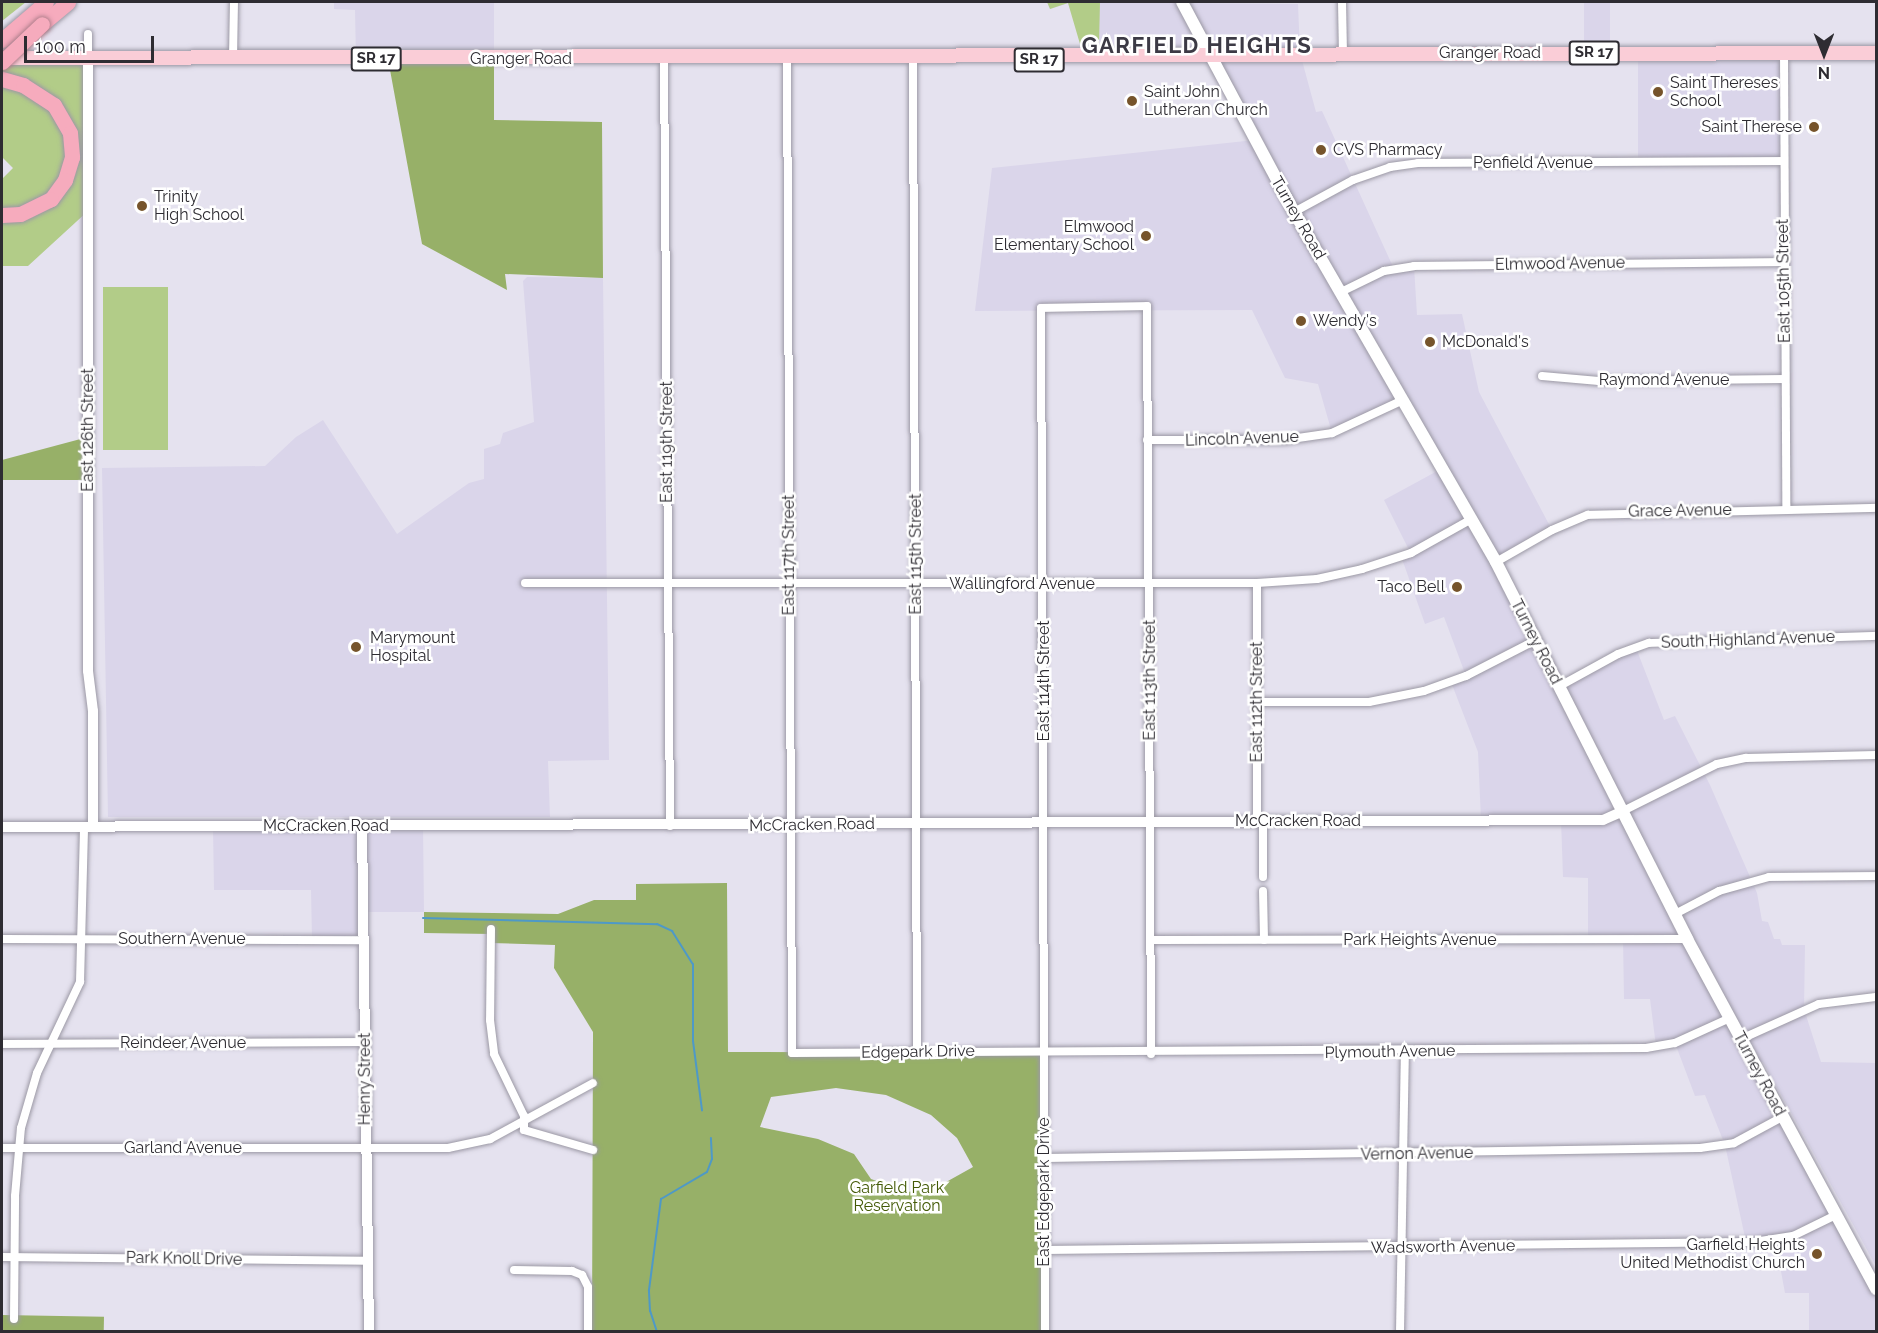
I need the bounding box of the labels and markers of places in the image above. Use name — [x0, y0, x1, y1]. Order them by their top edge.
place label: Saint Thereses School — [1670, 73, 1779, 111]
place label: Saint John Lutheran Church — [1144, 82, 1268, 120]
marker: Saint Thereses School — [1651, 85, 1665, 99]
marker: Saint John Lutheran Church — [1125, 94, 1139, 108]
place label: Saint Therese — [1701, 117, 1802, 137]
marker: Saint Therese — [1807, 120, 1821, 134]
place label: CVS Pharmacy — [1333, 140, 1443, 160]
marker: CVS Pharmacy — [1314, 143, 1328, 157]
place label: Trinity High School — [154, 187, 244, 225]
marker: Trinity High School — [135, 199, 149, 213]
place label: Elmwood Elementary School — [994, 217, 1134, 255]
marker: Elmwood Elementary School — [1139, 229, 1153, 243]
place label: Wendy's — [1313, 311, 1377, 331]
marker: Wendy's — [1294, 314, 1308, 328]
place label: McDonald's — [1442, 332, 1529, 352]
marker: McDonald's — [1423, 335, 1437, 349]
place label: Taco Bell — [1377, 577, 1445, 597]
marker: Taco Bell — [1450, 580, 1464, 594]
place label: Marymount Hospital — [370, 628, 455, 666]
marker: Marymount Hospital — [347, 638, 365, 656]
place label: Garfield Heights United Methodist Church — [1620, 1235, 1805, 1273]
marker: Garfield Heights United Methodist Church — [1810, 1247, 1824, 1261]

